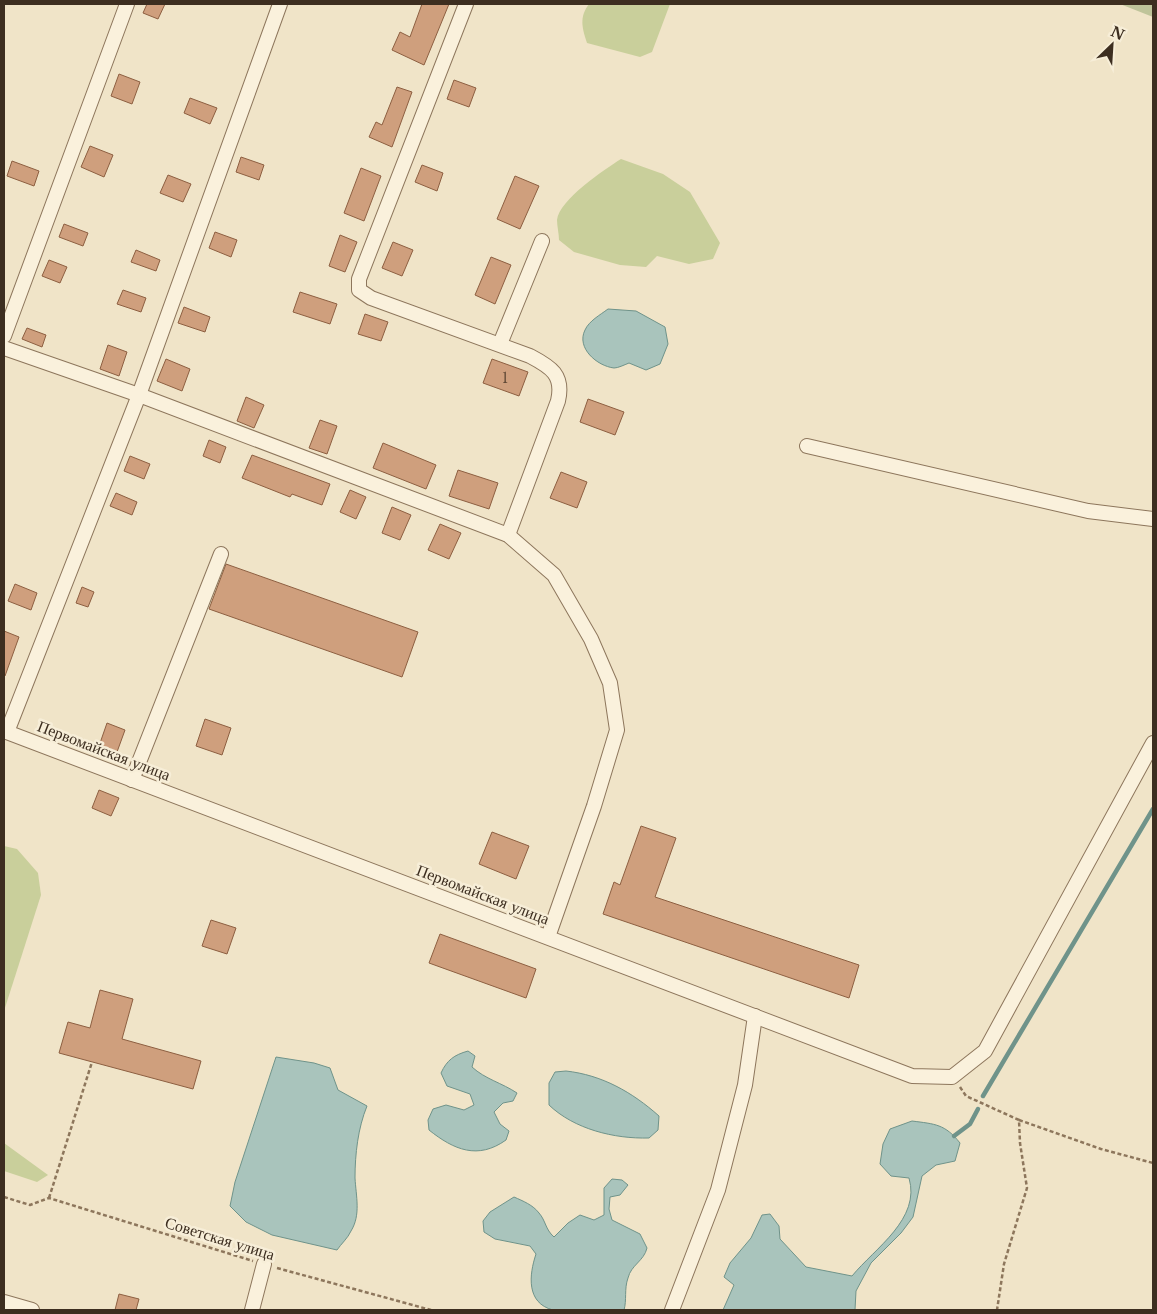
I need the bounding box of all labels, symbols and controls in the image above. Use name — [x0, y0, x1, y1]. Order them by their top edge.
north arrow — [1087, 20, 1137, 70]
text: N — [1108, 22, 1127, 44]
house number: 1 — [502, 369, 508, 387]
street label: Первомайская улица — [35, 715, 173, 785]
street label: Первомайская улица — [414, 859, 552, 929]
street label: Советская улица — [163, 1212, 277, 1264]

